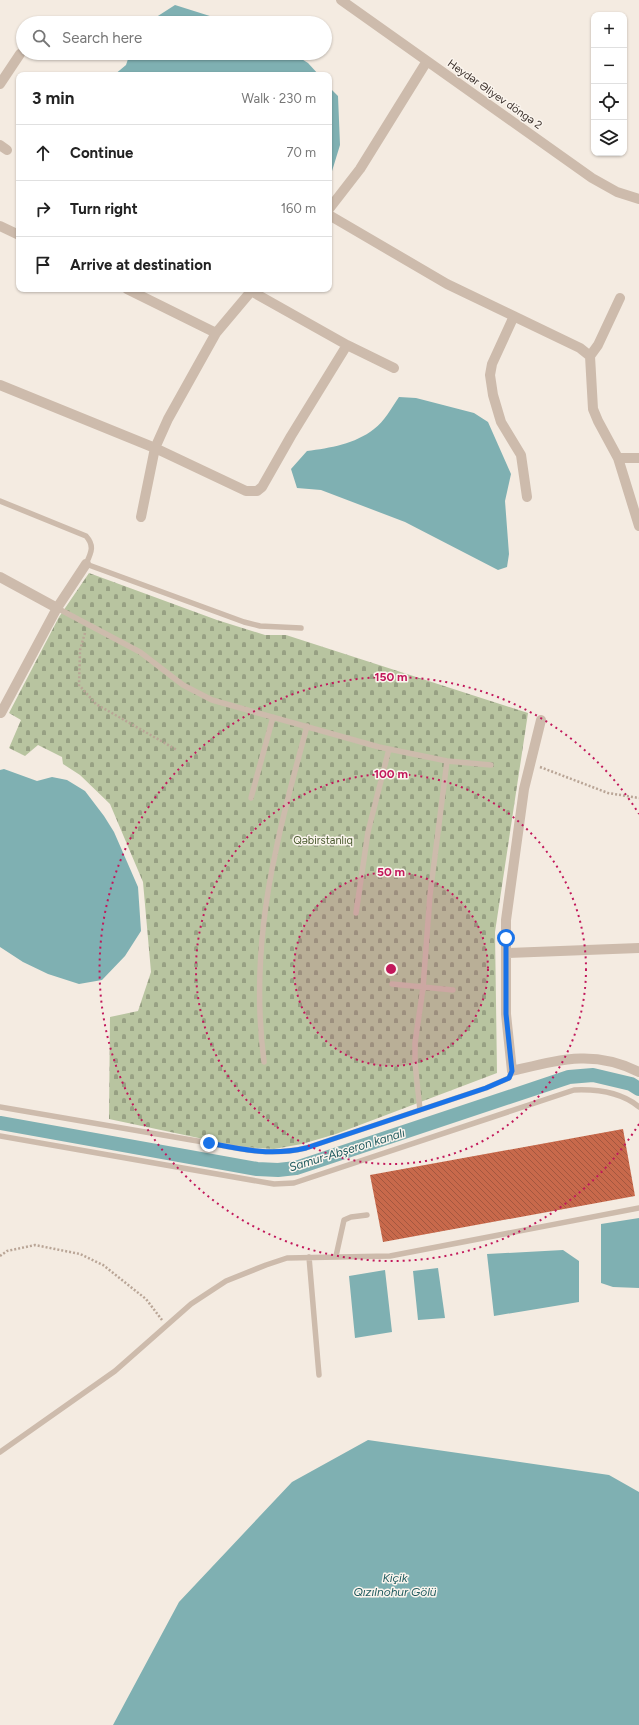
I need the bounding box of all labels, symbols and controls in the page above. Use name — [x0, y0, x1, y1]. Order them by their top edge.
map controls — [591, 12, 627, 156]
button: + — [591, 12, 627, 48]
search box — [16, 16, 332, 60]
icon: search — [30, 27, 52, 49]
text: Search here — [62, 29, 142, 47]
button: − — [591, 48, 627, 84]
street label: Heydər Əliyev döngə 2 — [445, 57, 544, 132]
button: locate — [591, 84, 627, 120]
text: 3 min — [32, 88, 74, 108]
text: Walk · 230 m — [242, 91, 316, 106]
button: layers — [591, 120, 627, 156]
icon: ahead — [32, 142, 54, 164]
text: Continue — [70, 144, 133, 162]
text: 70 m — [286, 145, 316, 160]
icon: right — [32, 198, 54, 220]
text: Turn right — [70, 200, 138, 218]
text: 160 m — [281, 201, 316, 216]
icon: arrive — [32, 254, 54, 276]
text: Arrive at destination — [70, 256, 211, 274]
text: 150 m — [374, 670, 408, 684]
text: 100 m — [374, 767, 408, 781]
park label: Qəbirstanlıq — [293, 834, 353, 847]
text: 50 m — [377, 865, 405, 879]
route start — [497, 929, 515, 947]
centre of rings — [384, 962, 398, 976]
water label: Samur-Abşeron kanalı — [287, 1126, 407, 1174]
route end — [200, 1134, 218, 1152]
water label: Kiçik Qızılnohur Gölü — [353, 1571, 437, 1599]

